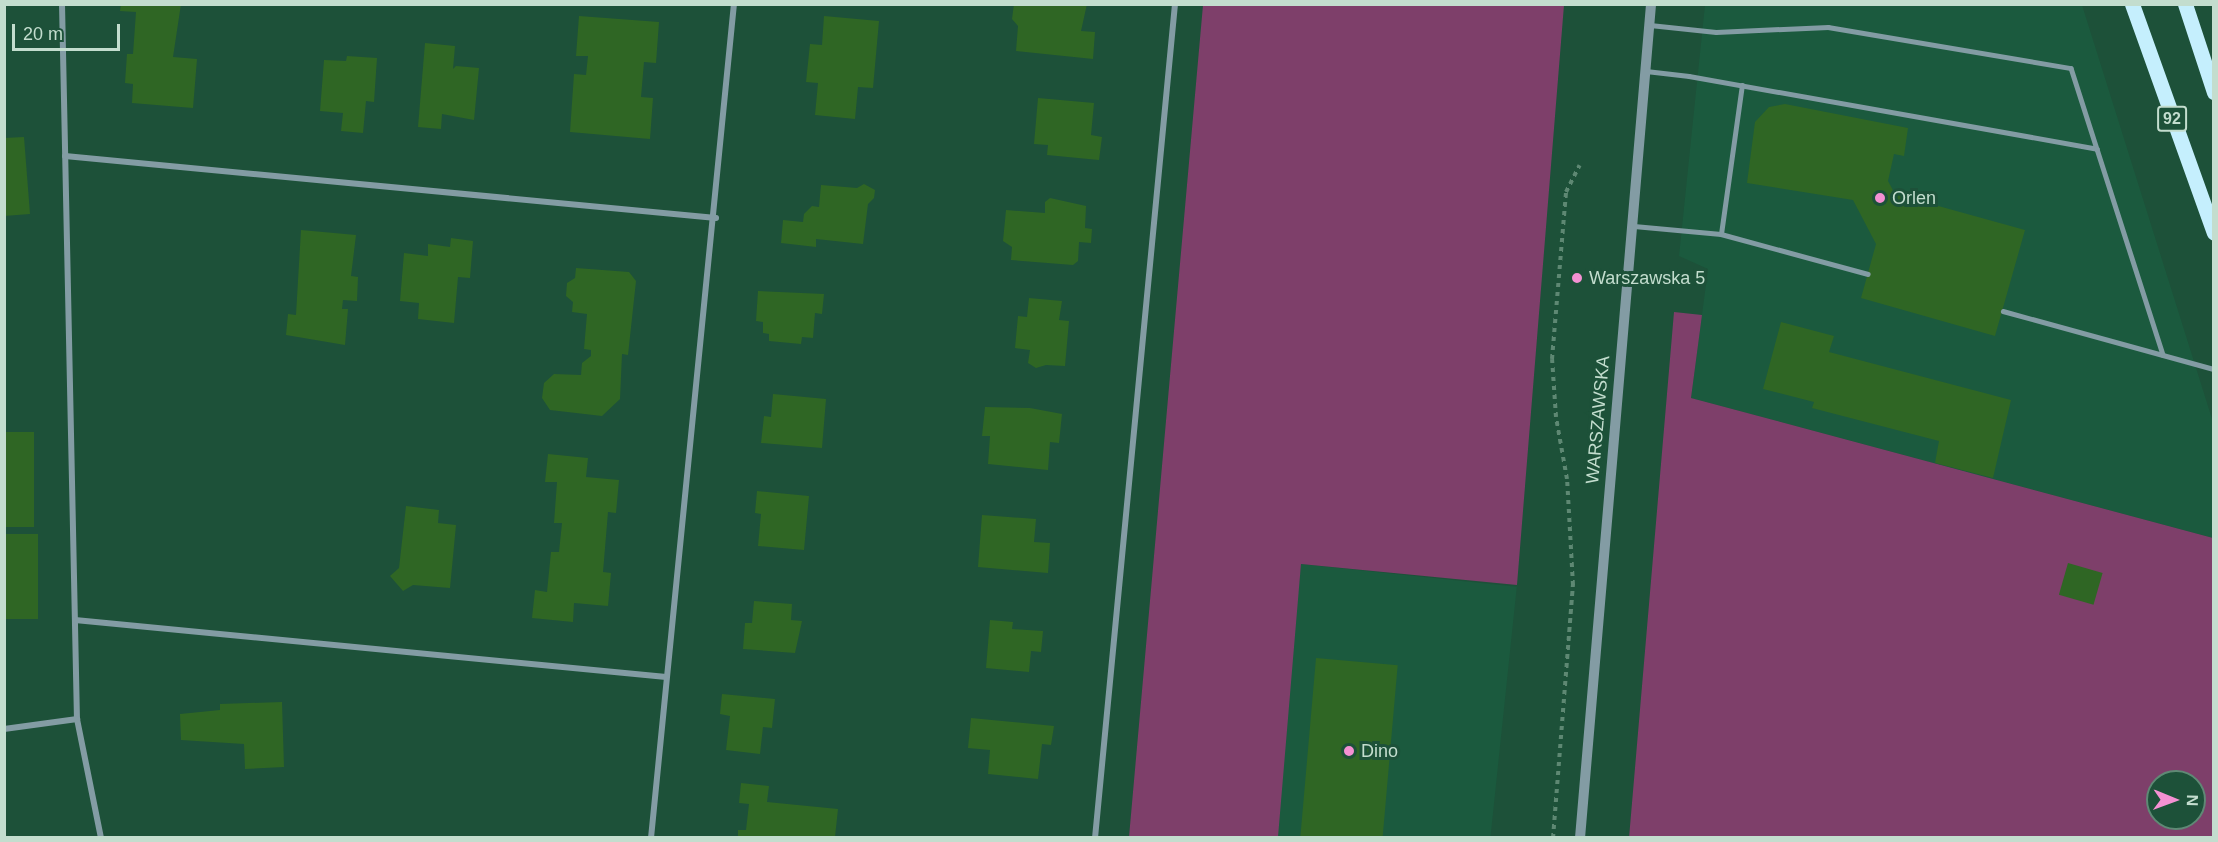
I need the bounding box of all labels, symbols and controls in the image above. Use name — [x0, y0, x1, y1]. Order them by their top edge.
scale bar — [15, 12, 123, 50]
text: 20 m — [23, 24, 63, 44]
road number: 92 — [2157, 106, 2187, 132]
place label: Orlen — [1892, 187, 1936, 209]
marker: Orlen — [1873, 191, 1887, 205]
place label: Warszawska 5 — [1589, 267, 1705, 289]
marker: Warszawska 5 — [1570, 271, 1584, 285]
street label: WARSZAWSKA — [1582, 355, 1614, 485]
place label: Dino — [1361, 740, 1398, 762]
marker: Dino — [1342, 744, 1356, 758]
north arrow — [2146, 770, 2206, 830]
text: N — [2184, 794, 2201, 806]

